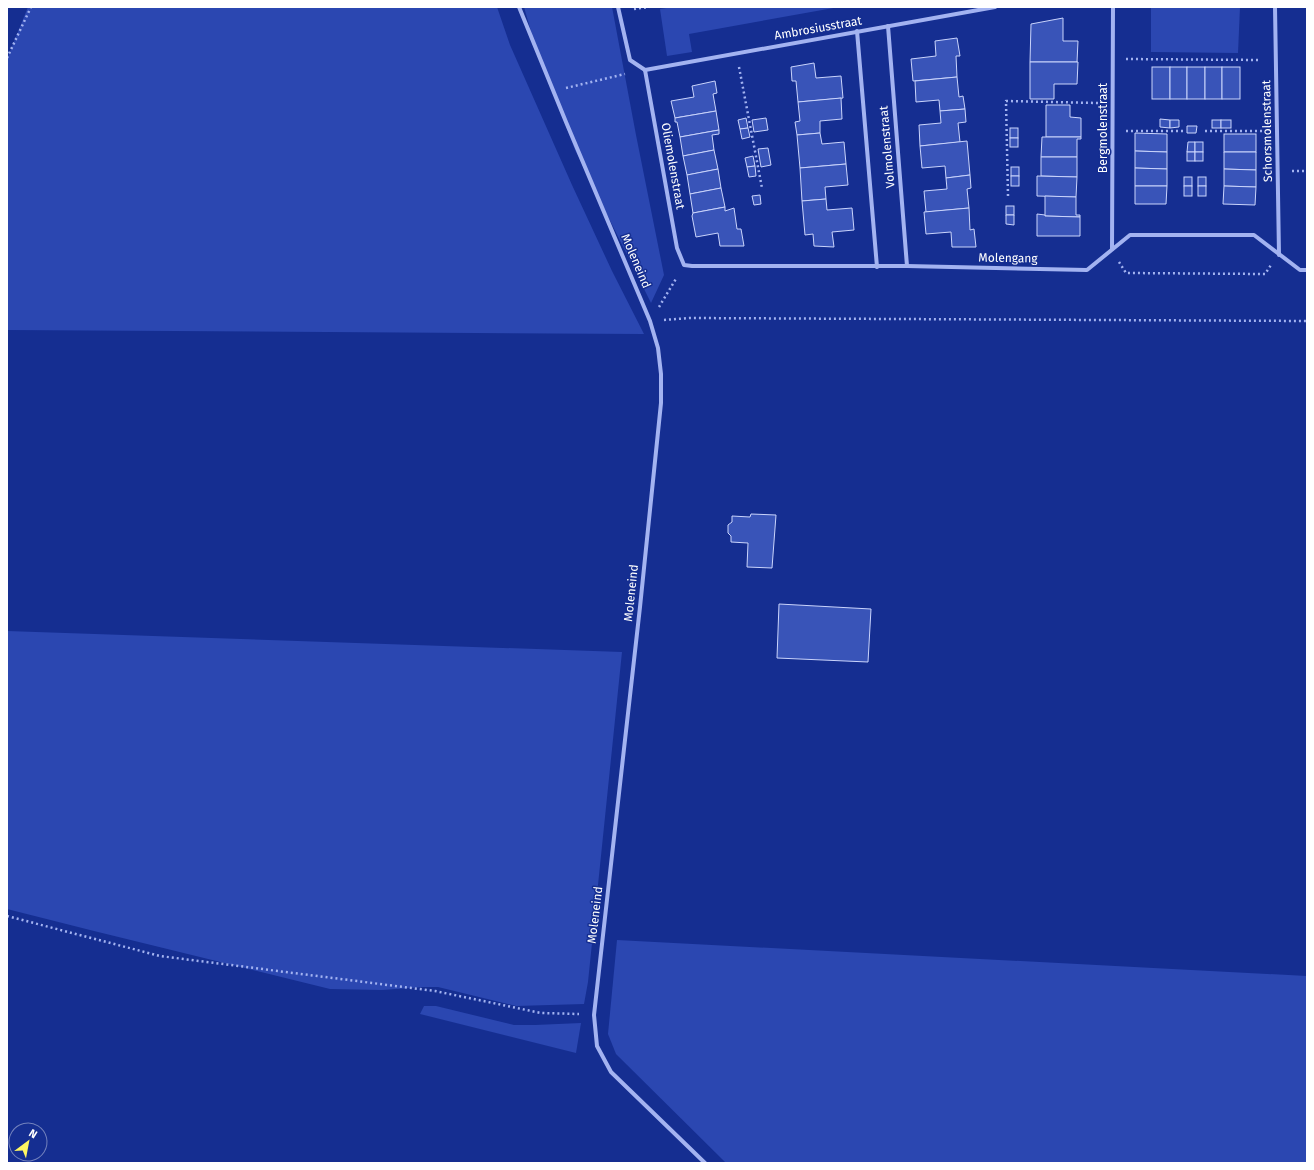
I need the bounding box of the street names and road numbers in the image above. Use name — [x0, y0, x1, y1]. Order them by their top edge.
street label: Ambrosiusstraat — [773, 13, 863, 43]
street label: Schorsmolenstraat — [1259, 79, 1275, 182]
street label: Bergmolenstraat — [1096, 82, 1110, 173]
street label: Volmolenstraat — [876, 105, 898, 189]
street label: Oliemolenstraat — [659, 122, 688, 211]
street label: Moleneind — [618, 232, 654, 290]
street label: Molengang — [978, 250, 1038, 266]
street label: Moleneind — [621, 564, 641, 622]
street label: Moleneind — [585, 886, 605, 944]

